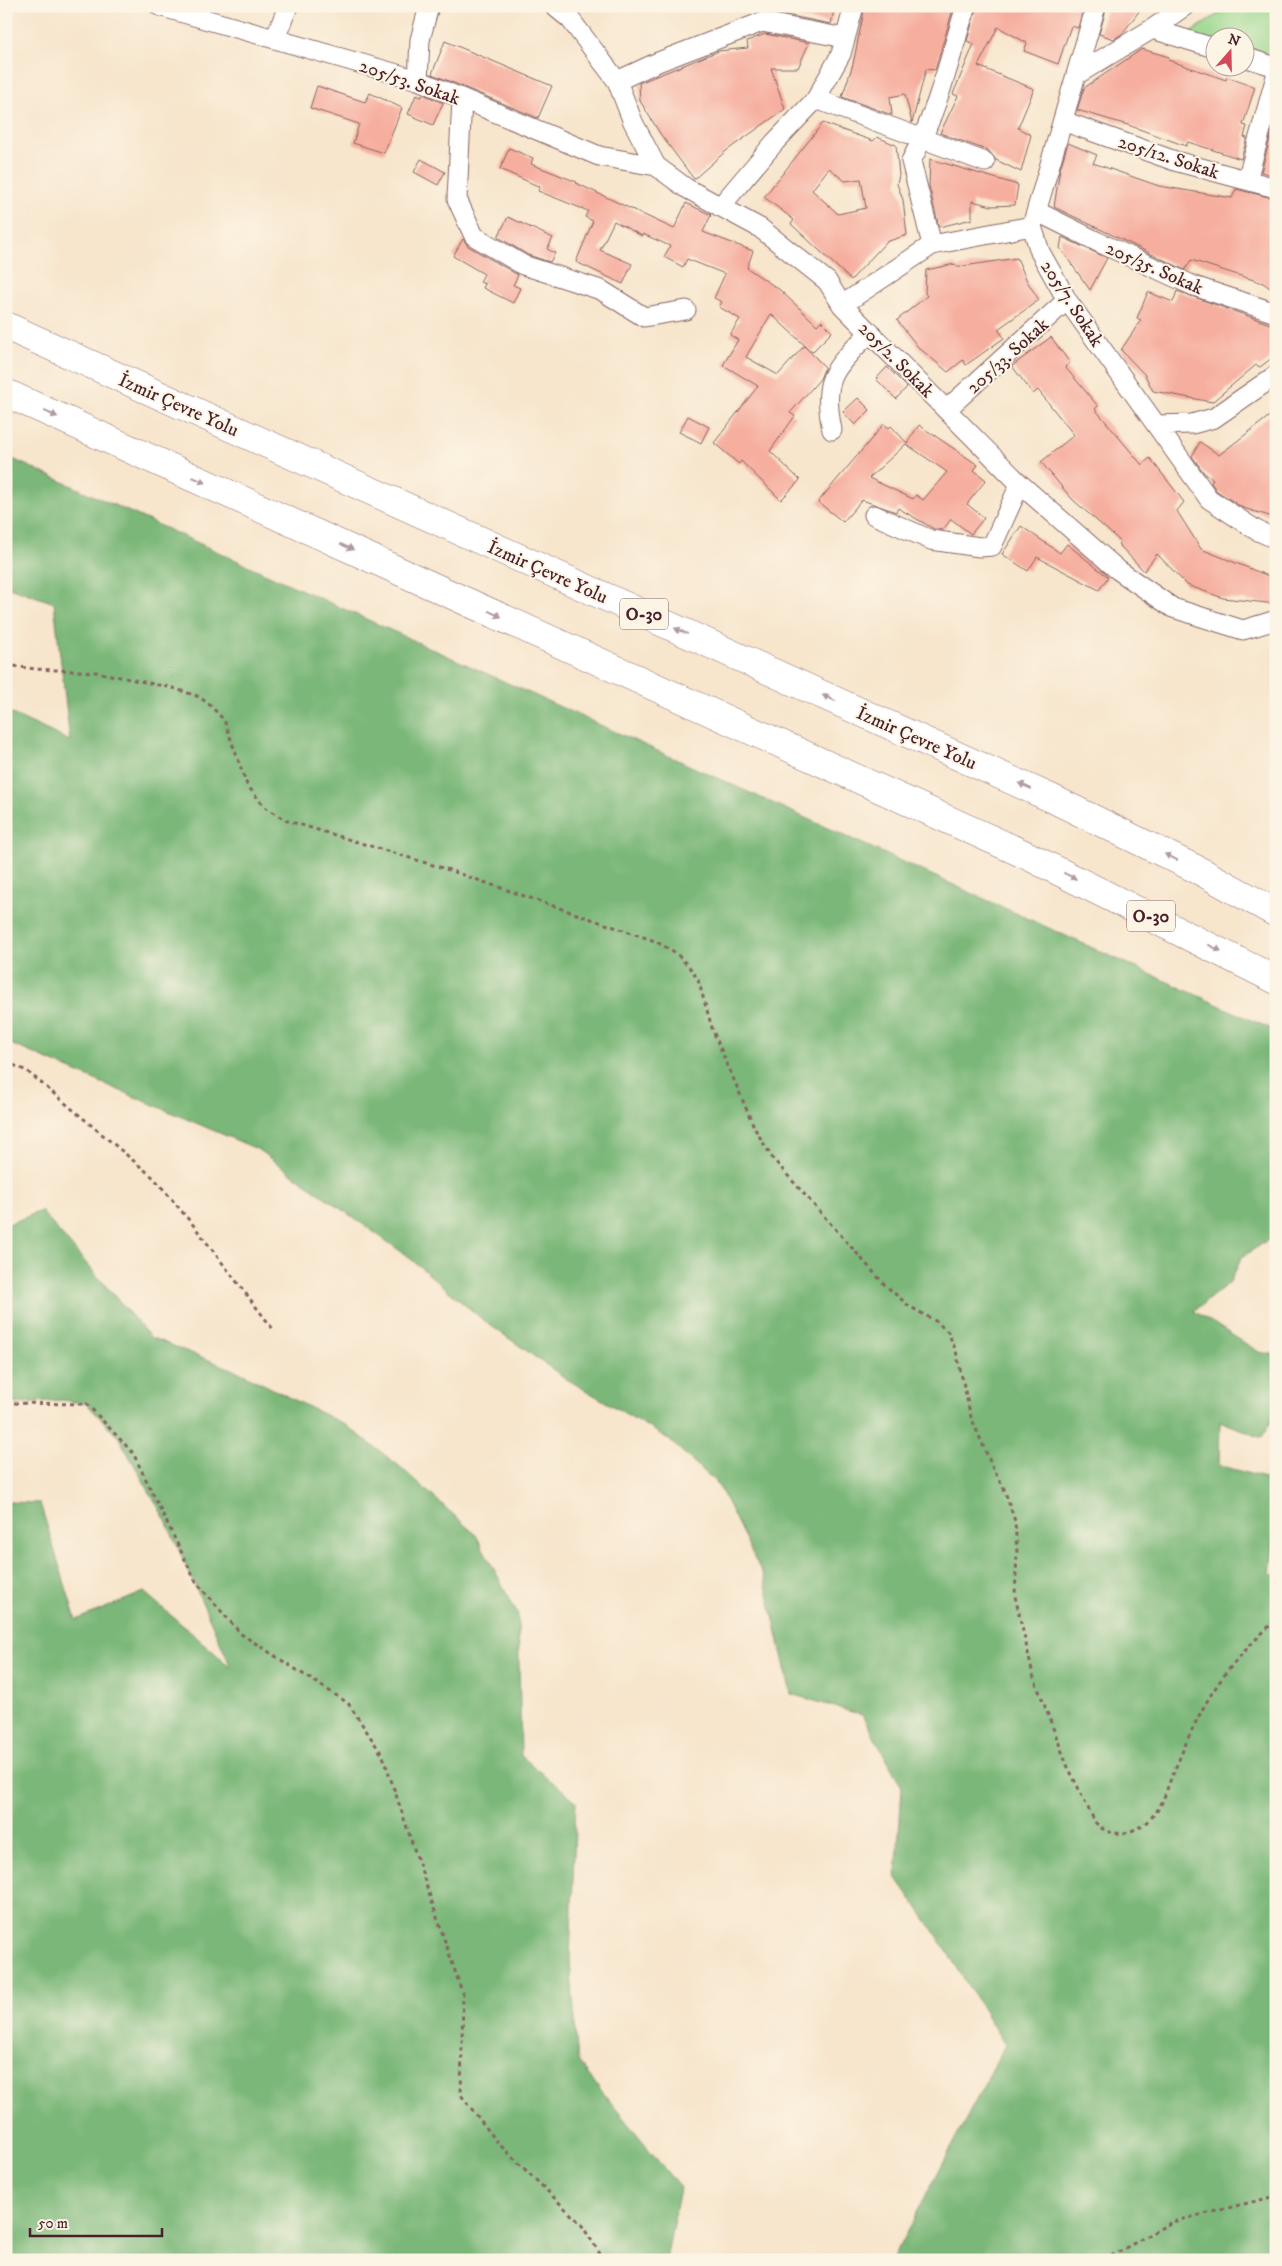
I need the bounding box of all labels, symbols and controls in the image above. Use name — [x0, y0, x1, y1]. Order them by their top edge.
north arrow — [1204, 28, 1254, 78]
text: N — [1226, 30, 1243, 51]
street label: 205/53. Sokak — [356, 54, 463, 111]
street label: 205/12. Sokak — [1115, 130, 1223, 185]
street label: 205/35. Sokak — [1102, 237, 1207, 300]
street label: 205/7. Sokak — [1035, 256, 1108, 352]
street label: 205/33. Sokak — [962, 313, 1054, 399]
street label: 205/2. Sokak — [853, 317, 939, 403]
street label: İzmir Çevre Yolu — [115, 368, 242, 442]
one-way arrow — [44, 410, 58, 418]
one-way arrow — [192, 477, 206, 485]
street label: İzmir Çevre Yolu — [484, 535, 611, 609]
one-way arrow — [340, 544, 354, 552]
road number: O-30 — [620, 598, 668, 630]
one-way arrow — [488, 611, 502, 619]
one-way arrow — [674, 626, 688, 634]
one-way arrow — [822, 693, 836, 701]
street label: İzmir Çevre Yolu — [853, 701, 980, 775]
one-way arrow — [1018, 782, 1032, 790]
one-way arrow — [1164, 853, 1178, 861]
one-way arrow — [1063, 872, 1077, 880]
road number: O-30 — [1127, 900, 1175, 931]
one-way arrow — [1208, 944, 1223, 952]
scale bar — [30, 2206, 162, 2238]
text: 50 m — [38, 2214, 68, 2233]

